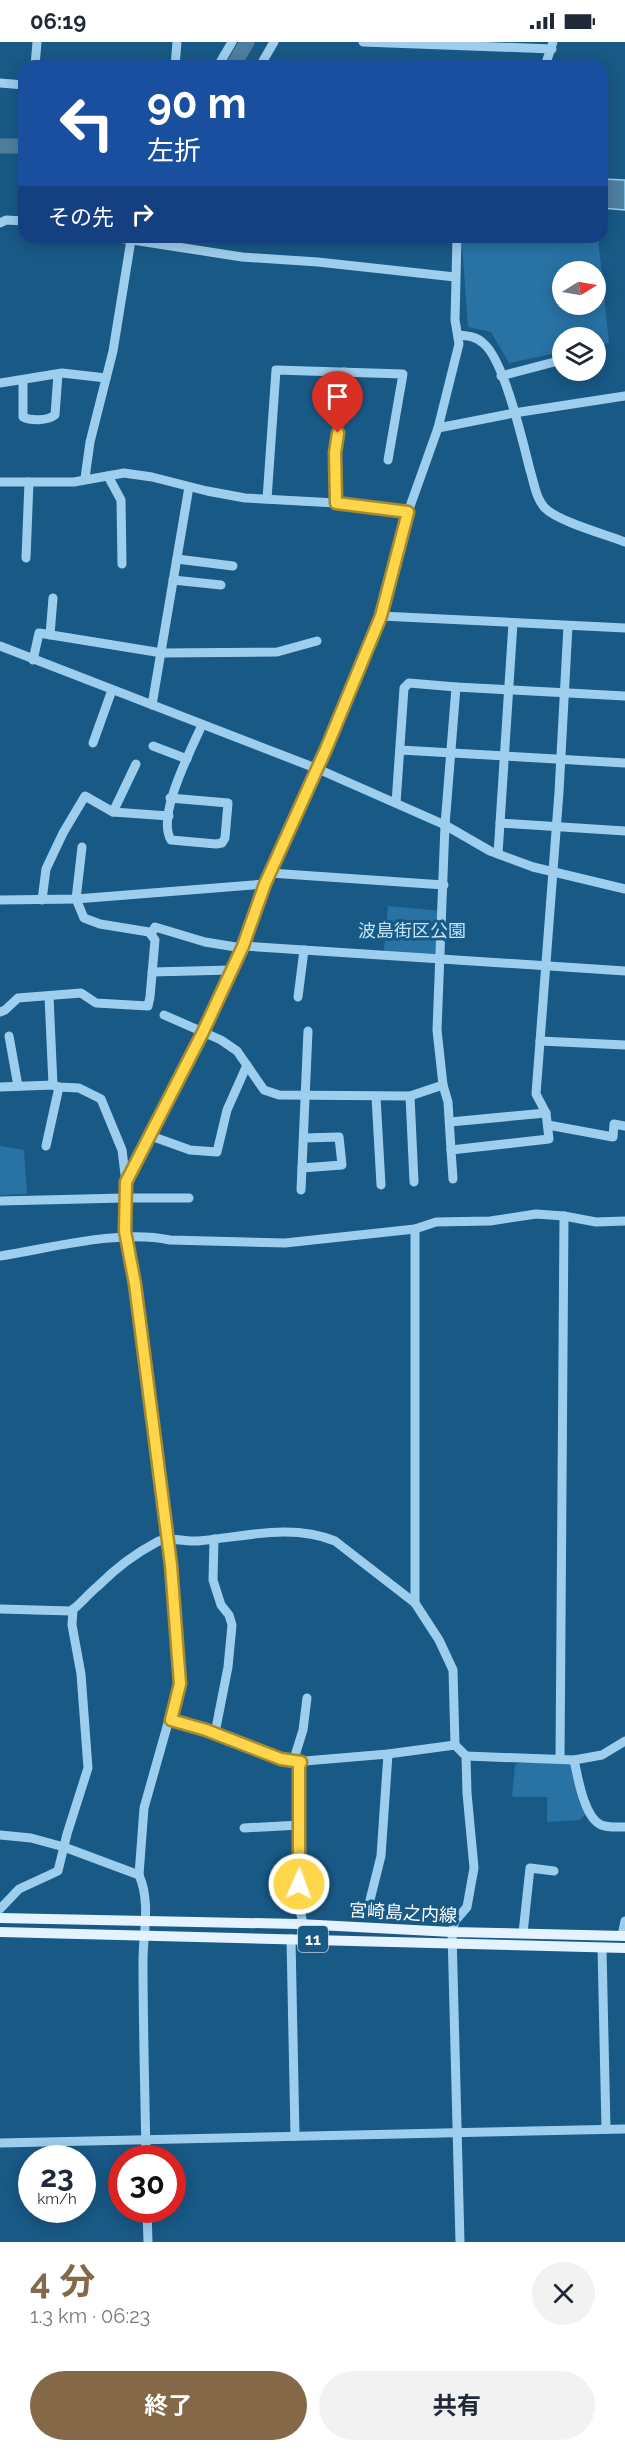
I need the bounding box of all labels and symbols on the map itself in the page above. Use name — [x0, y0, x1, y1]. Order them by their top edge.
north arrow — [552, 261, 606, 315]
pin — [312, 371, 363, 433]
park label: 波島街区公園 — [358, 920, 466, 941]
position arrow — [267, 1852, 331, 1916]
street label: 宮崎島之内線 — [349, 1899, 458, 1926]
road number: 11 — [298, 1926, 328, 1952]
speed limit sign: 30 — [108, 2145, 186, 2223]

